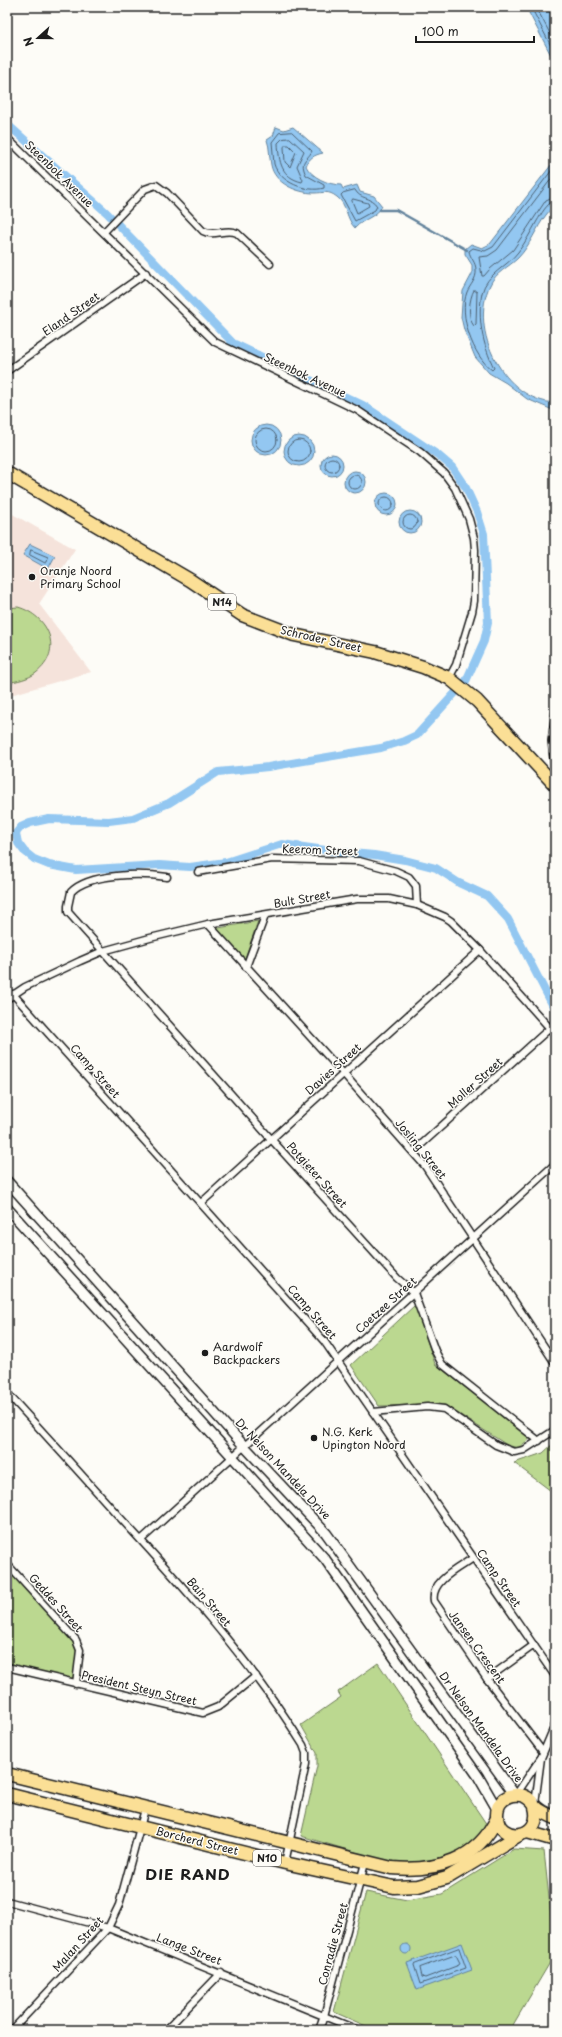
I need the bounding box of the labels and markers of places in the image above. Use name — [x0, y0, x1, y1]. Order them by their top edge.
place label: Oranje Noord Primary School — [40, 562, 121, 592]
marker: Oranje Noord Primary School — [27, 572, 37, 582]
place label: Aardwolf Backpackers — [213, 1338, 280, 1368]
marker: Aardwolf Backpackers — [200, 1348, 210, 1358]
place label: N.G. Kerk Upington Noord — [322, 1423, 406, 1453]
marker: N.G. Kerk Upington Noord — [309, 1433, 319, 1443]

